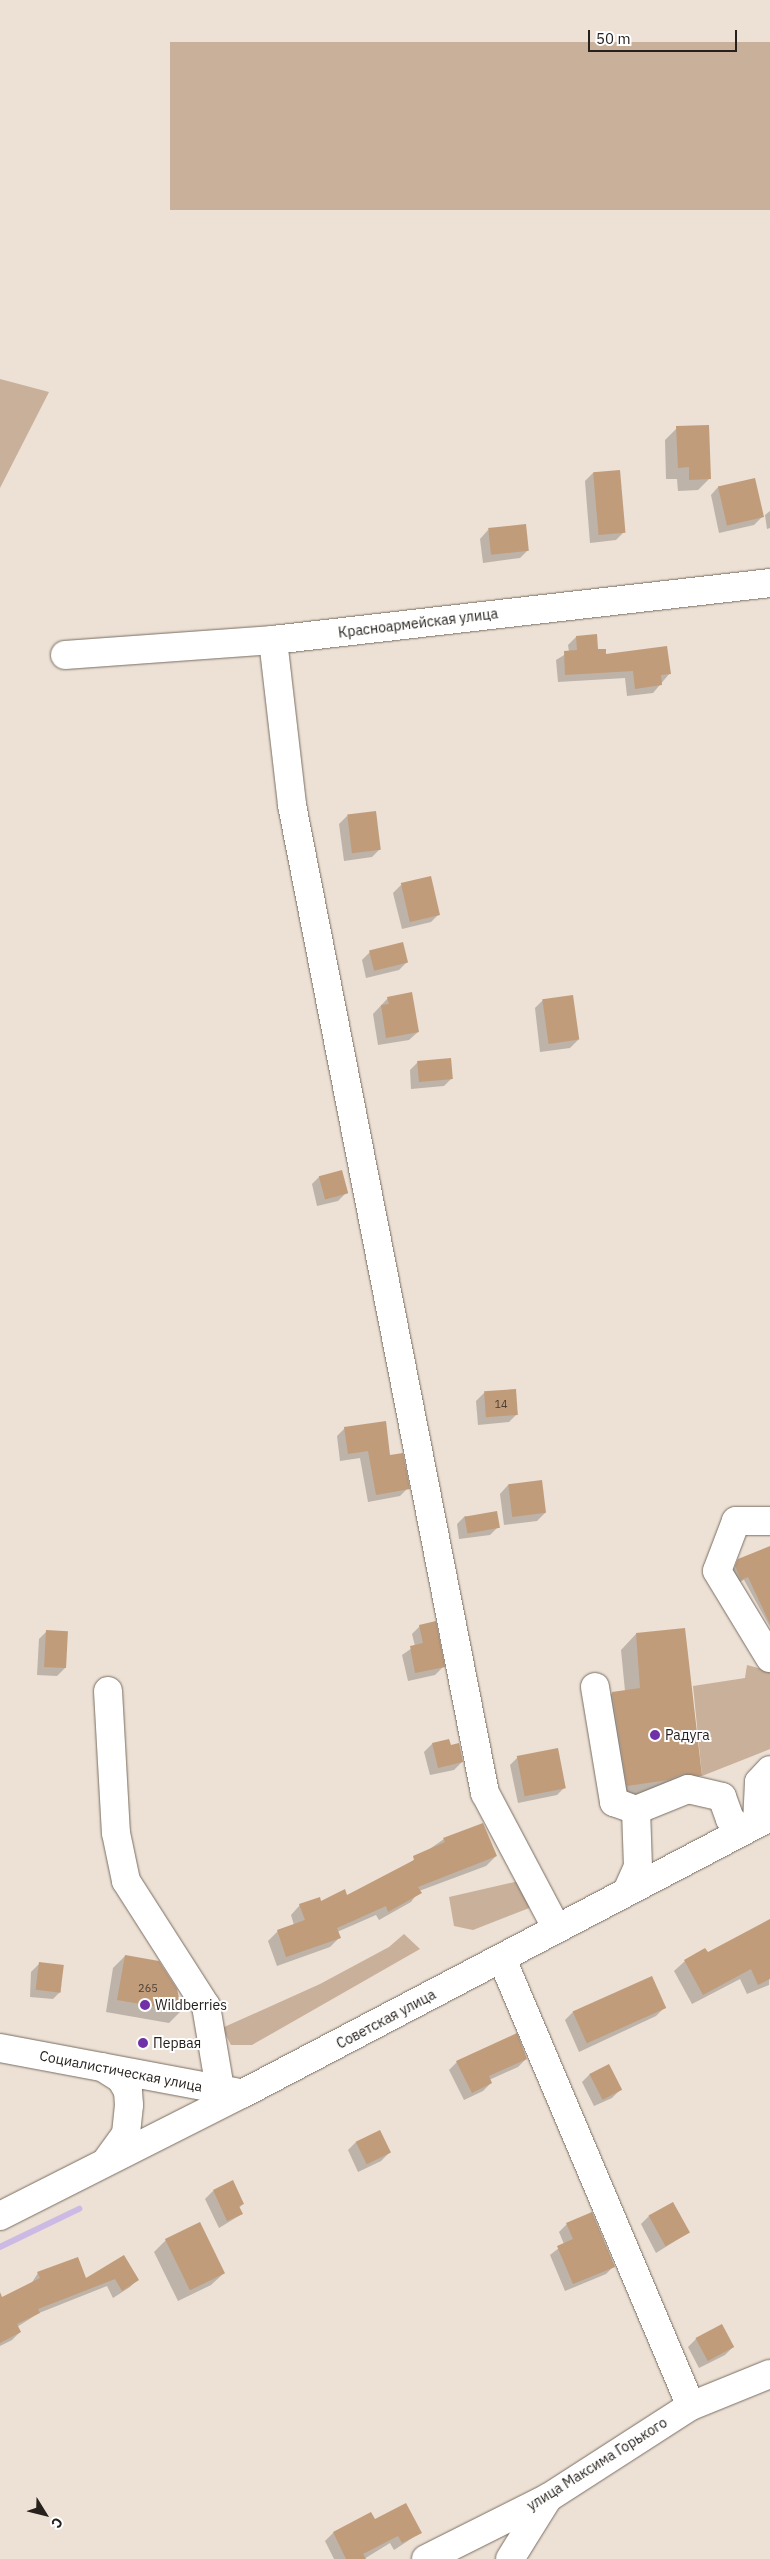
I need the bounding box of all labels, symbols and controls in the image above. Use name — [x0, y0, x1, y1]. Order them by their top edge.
scale bar — [590, 20, 739, 52]
text: 50 m — [596, 29, 631, 48]
street label: Красноармейская улица — [337, 605, 499, 641]
house number: 14 — [494, 1397, 508, 1411]
place label: Радуга — [665, 1727, 710, 1743]
marker: Радуга — [649, 1729, 661, 1741]
house number: 265 — [138, 1981, 158, 1995]
street label: Советская улица — [334, 1986, 438, 2052]
place label: Wildberries — [155, 1997, 227, 2013]
marker: Wildberries — [139, 1999, 151, 2011]
place label: Первая — [153, 2035, 201, 2051]
marker: Первая — [137, 2037, 149, 2049]
street label: Социалистическая улица — [38, 2047, 204, 2095]
street label: улица Максима Горького — [524, 2414, 670, 2514]
north arrow — [20, 2489, 70, 2539]
text: С — [47, 2514, 67, 2532]

